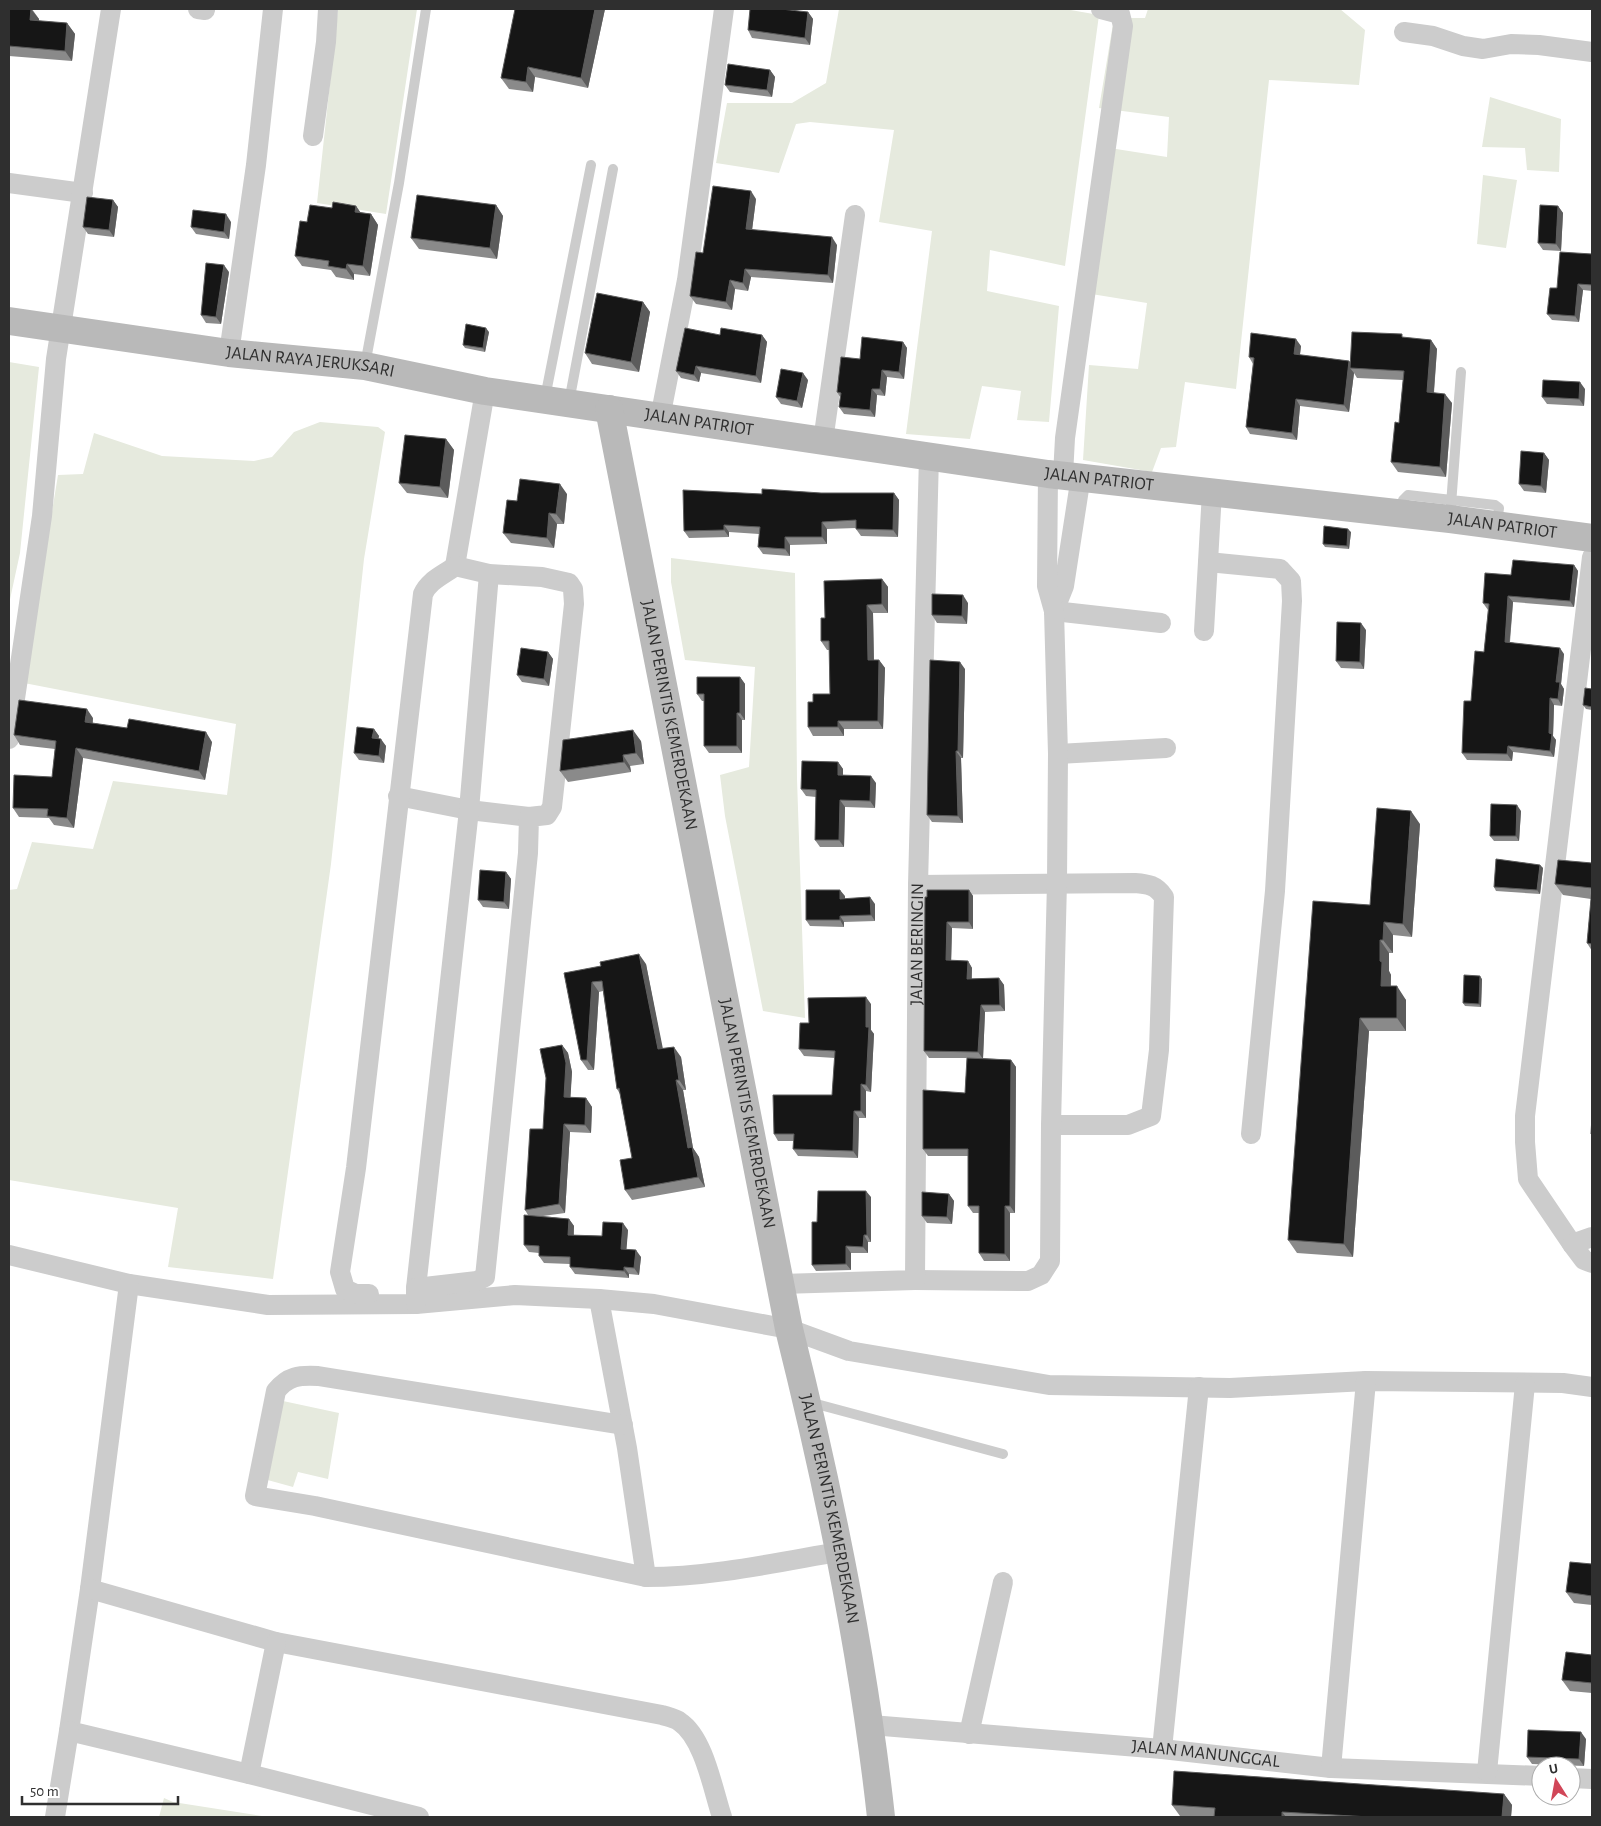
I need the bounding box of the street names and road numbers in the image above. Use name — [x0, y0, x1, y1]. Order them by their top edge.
street label: JALAN RAYA JERUKSARI — [225, 344, 396, 381]
street label: JALAN PATRIOT — [643, 406, 755, 440]
street label: JALAN PATRIOT — [1043, 465, 1155, 495]
street label: JALAN PATRIOT — [1447, 510, 1558, 542]
street label: JALAN PERINTIS KEMERDEKAAN — [638, 599, 700, 832]
street label: JALAN BERINGIN — [908, 883, 927, 1005]
street label: JALAN PERINTIS KEMERDEKAAN — [716, 997, 778, 1230]
street label: JALAN PERINTIS KEMERDEKAAN — [796, 1393, 862, 1625]
street label: JALAN MANUNGGAL — [1131, 1738, 1281, 1771]

